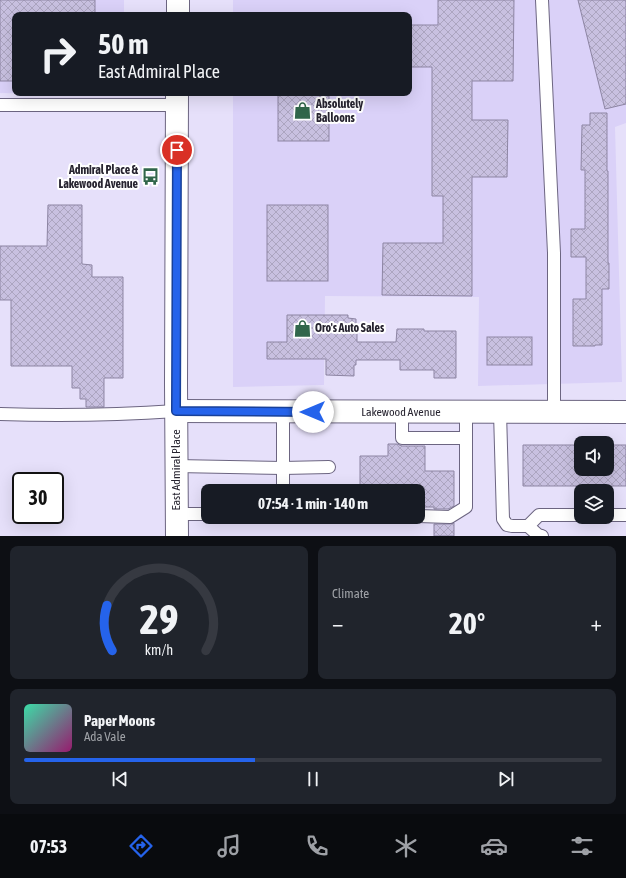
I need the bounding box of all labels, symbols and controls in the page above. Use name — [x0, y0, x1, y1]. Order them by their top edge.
icon: right — [32, 28, 84, 80]
text: 50 m — [98, 28, 148, 60]
text: East Admiral Place — [98, 61, 220, 82]
place label: Absolutely Balloons — [315, 97, 363, 125]
shop icon: Absolutely Balloons — [293, 101, 313, 121]
pin — [160, 133, 194, 167]
icon: arrive — [166, 139, 188, 161]
place label: Admiral Place & Lakewood Avenue — [59, 163, 139, 191]
bus stop icon: Admiral Place & Lakewood Avenue — [141, 167, 161, 187]
shop icon: Oro's Auto Sales — [292, 318, 312, 338]
place label: Oro's Auto Sales — [315, 321, 385, 335]
position arrow — [292, 391, 334, 433]
street label: Lakewood Avenue — [361, 405, 441, 419]
street label: East Admiral Place — [169, 429, 183, 511]
map controls — [574, 436, 614, 524]
button: sound — [574, 436, 614, 476]
speed limit sign: 30 — [12, 472, 64, 524]
button: layers — [574, 484, 614, 524]
text: 07:54 · 1 min · 140 m — [258, 495, 368, 512]
text: Climate — [332, 586, 369, 601]
text: 29 — [139, 594, 179, 642]
text: 20° — [449, 606, 485, 640]
text: − — [332, 610, 343, 636]
text: + — [591, 610, 602, 636]
text: km/h — [145, 641, 173, 657]
text: Paper Moons — [84, 712, 155, 729]
text: Ada Vale — [84, 729, 126, 744]
icon: previous — [109, 768, 131, 790]
icon: pause — [302, 768, 324, 790]
icon: next — [495, 768, 517, 790]
icon: directions — [127, 832, 155, 860]
icon: music — [215, 832, 243, 860]
icon: phone — [303, 832, 331, 860]
icon: climate — [392, 832, 420, 860]
icon: car — [480, 832, 508, 860]
icon: filters — [568, 832, 596, 860]
text: 07:53 — [30, 836, 67, 857]

